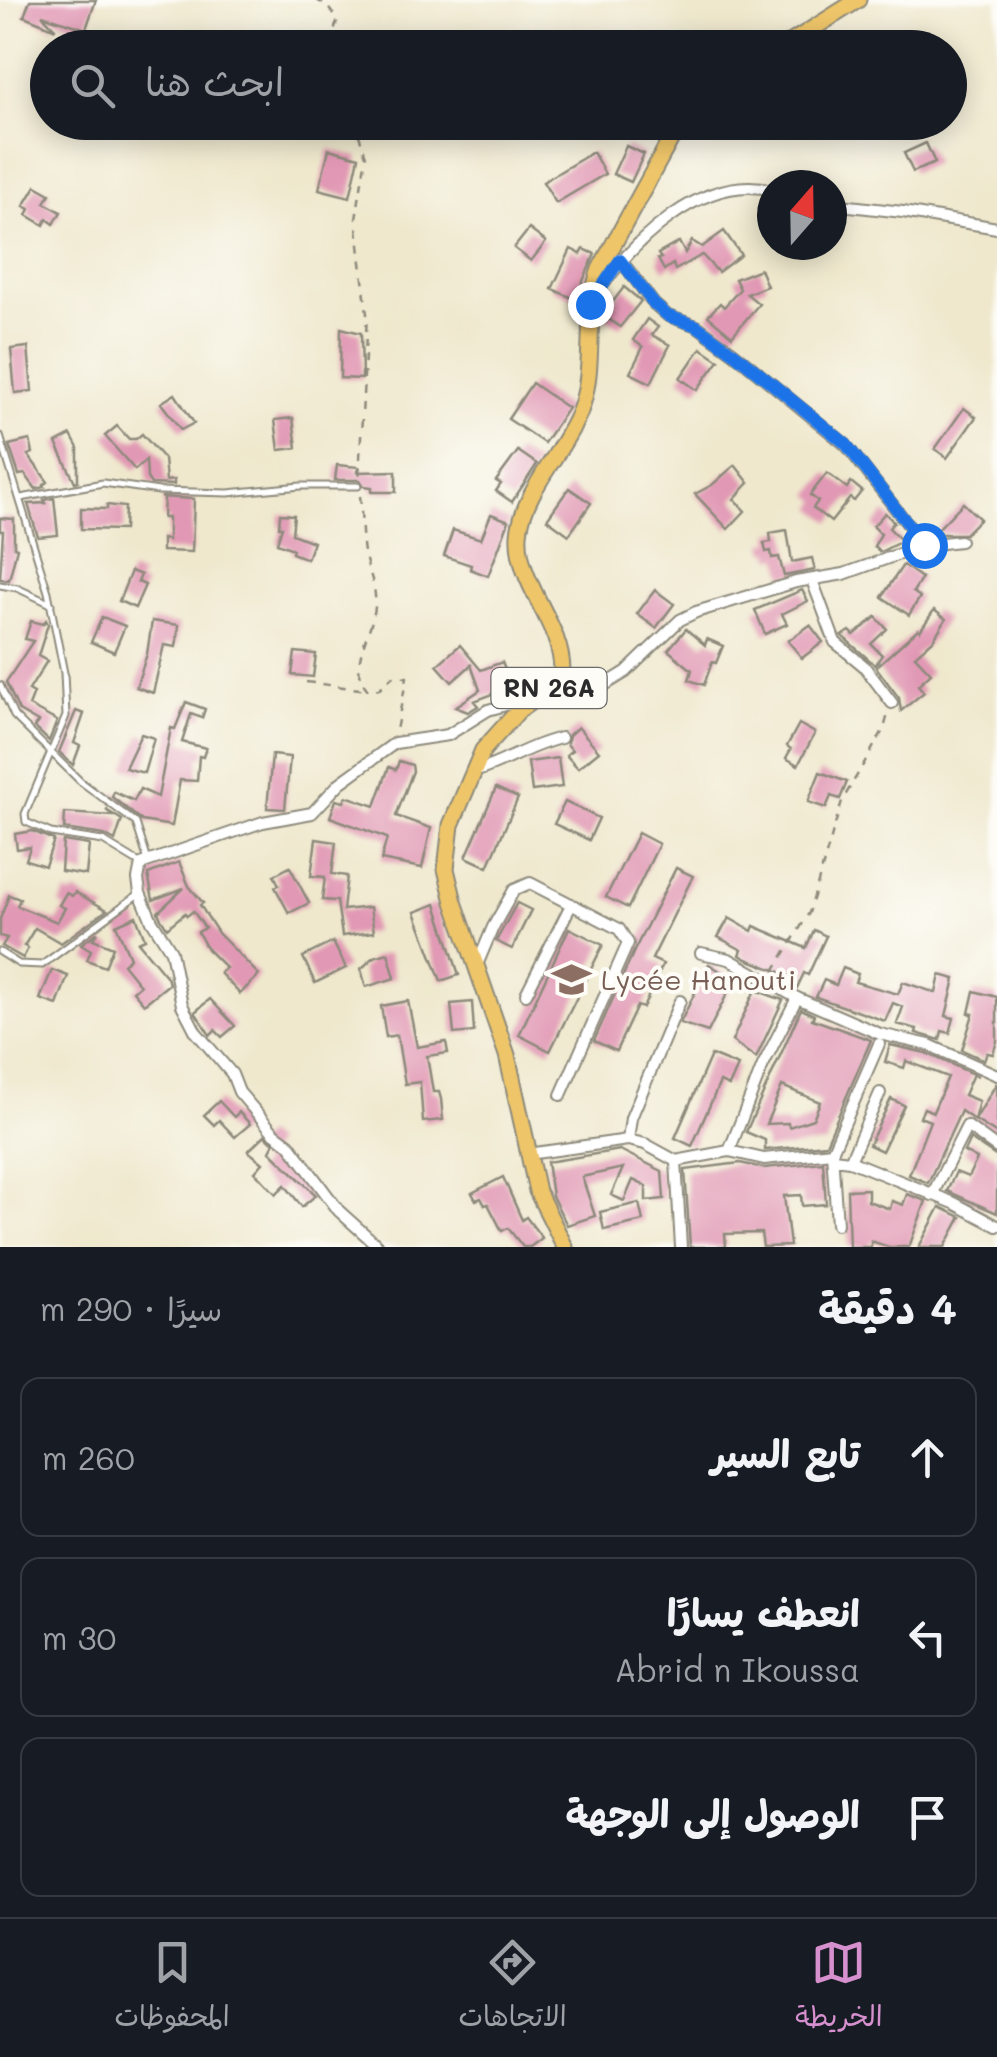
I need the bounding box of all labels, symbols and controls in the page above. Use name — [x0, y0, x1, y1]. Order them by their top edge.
search box — [30, 30, 967, 140]
text: ابحث هنا — [145, 56, 284, 106]
icon: search — [65, 58, 120, 113]
north arrow — [757, 170, 847, 260]
route end — [568, 282, 614, 328]
route start — [902, 523, 948, 569]
road number: RN 26A — [492, 668, 606, 708]
school or university icon: Lycée Hanouti — [550, 959, 592, 1001]
place label: Lycée Hanouti — [601, 961, 796, 997]
text: 4 دقيقة — [818, 1280, 957, 1335]
text: سيرًا · 290 m — [40, 1287, 222, 1329]
text: تابع السير — [711, 1428, 860, 1478]
icon: ahead — [900, 1430, 955, 1485]
text: 260 m — [42, 1436, 135, 1478]
text: انعطف يسارًا — [667, 1587, 860, 1637]
icon: left — [900, 1610, 955, 1665]
text: 30 m — [42, 1616, 116, 1658]
text: Abrid n Ikoussa — [615, 1648, 860, 1690]
text: الوصول إلى الوجهة — [565, 1788, 860, 1838]
icon: arrive — [900, 1790, 955, 1845]
tab: المحفوظات — [114, 1935, 230, 2041]
tab: الاتجاهات — [458, 1935, 567, 2041]
tab: الخريطة — [795, 1935, 883, 2041]

